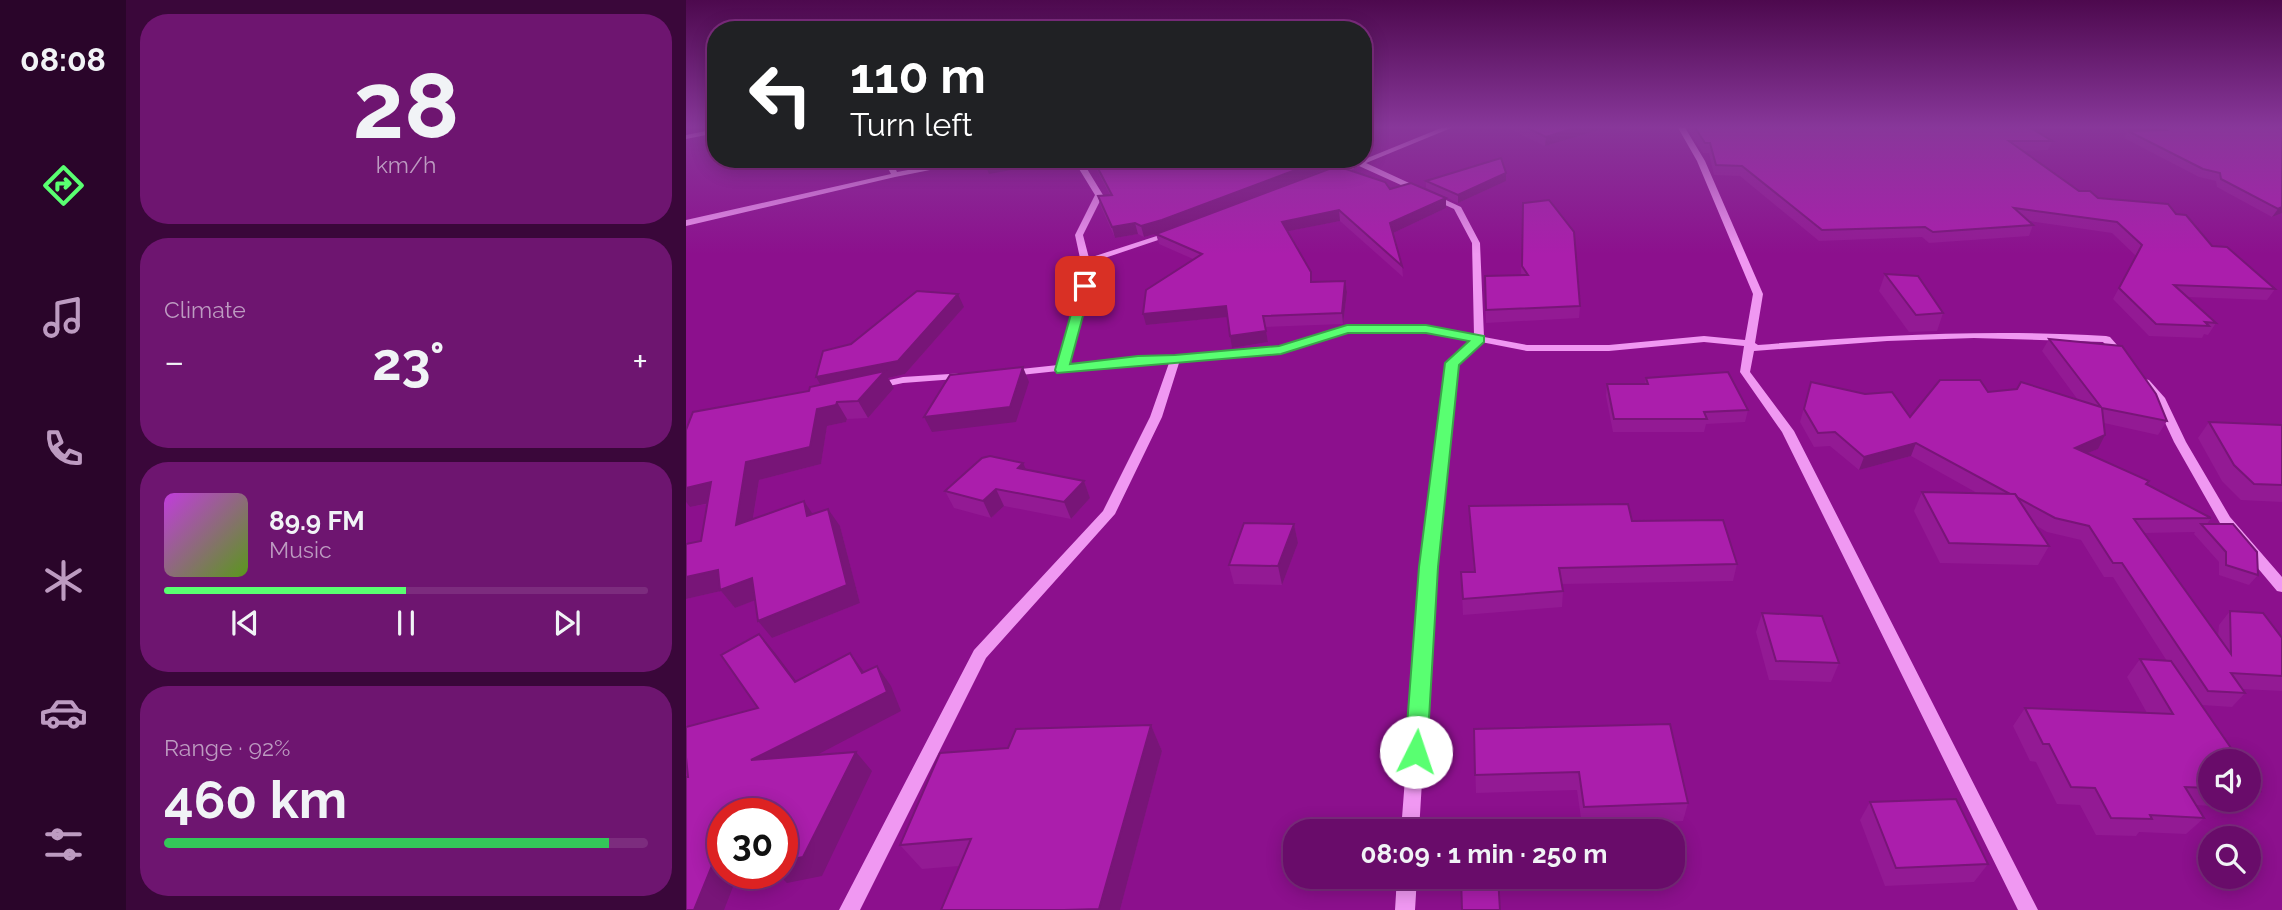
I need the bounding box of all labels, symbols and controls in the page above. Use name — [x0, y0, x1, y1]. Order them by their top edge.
text: 08:08 — [20, 41, 106, 78]
text: 110 m — [850, 47, 986, 104]
icon: left — [735, 49, 826, 140]
text: 28 — [353, 52, 459, 159]
text: Turn left — [850, 106, 972, 143]
text: km/h — [376, 151, 436, 178]
icon: directions — [39, 161, 88, 210]
pin — [1055, 256, 1115, 316]
icon: arrive — [1066, 267, 1104, 305]
icon: music — [39, 293, 88, 342]
text: Climate — [164, 296, 246, 323]
text: 23° — [372, 331, 445, 392]
text: − — [164, 339, 184, 384]
text: + — [632, 339, 648, 384]
icon: phone — [39, 424, 88, 473]
text: 89.9 FM — [269, 506, 365, 536]
text: Music — [269, 536, 332, 563]
icon: climate — [39, 556, 88, 605]
icon: previous — [226, 604, 264, 642]
icon: pause — [387, 604, 425, 642]
icon: next — [548, 604, 586, 642]
icon: car — [39, 688, 88, 737]
position arrow — [1379, 715, 1453, 789]
text: Range · 92% — [164, 734, 290, 761]
map controls — [2198, 749, 2261, 889]
button: sound — [2198, 749, 2261, 812]
text: 460 km — [164, 769, 347, 830]
speed limit sign: 30 — [707, 798, 798, 889]
icon: filters — [39, 820, 88, 869]
button: search — [2198, 826, 2261, 889]
text: 08:09 · 1 min · 250 m — [1360, 839, 1608, 869]

